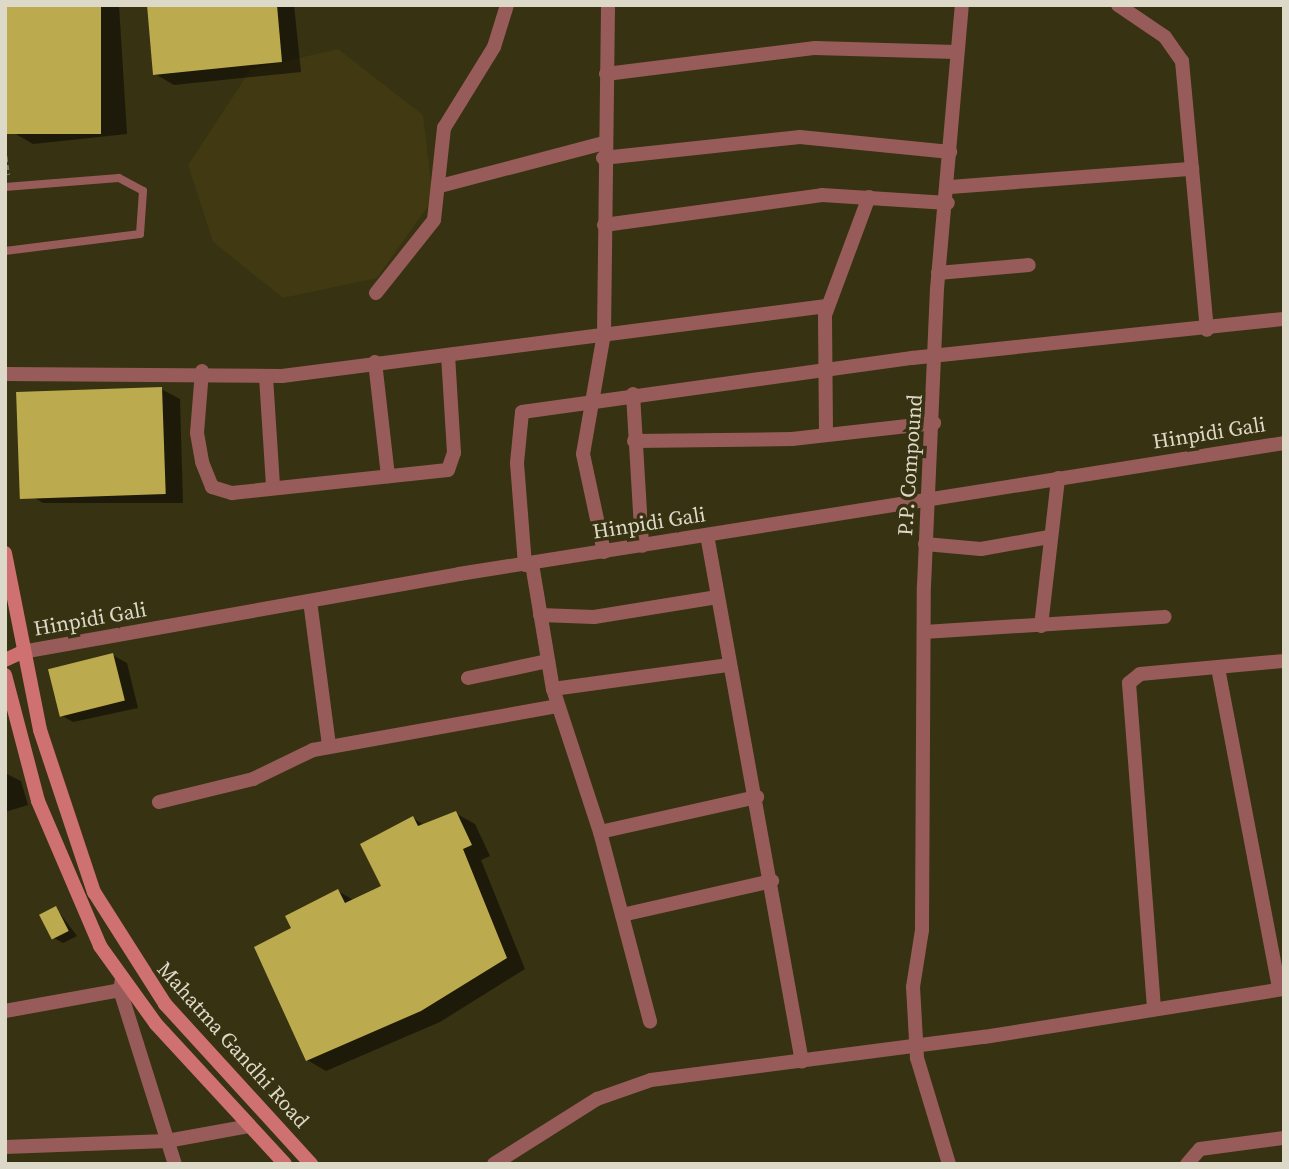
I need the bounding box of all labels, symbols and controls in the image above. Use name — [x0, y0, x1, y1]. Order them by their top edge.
street label: P.P. Compound — [892, 393, 928, 537]
street label: Hinpidi Gali — [1151, 412, 1267, 454]
street label: Hinpidi Gali — [591, 502, 707, 544]
street label: Hinpidi Gali — [32, 597, 148, 641]
street label: Mahatma Gandhi Road — [152, 957, 314, 1133]

